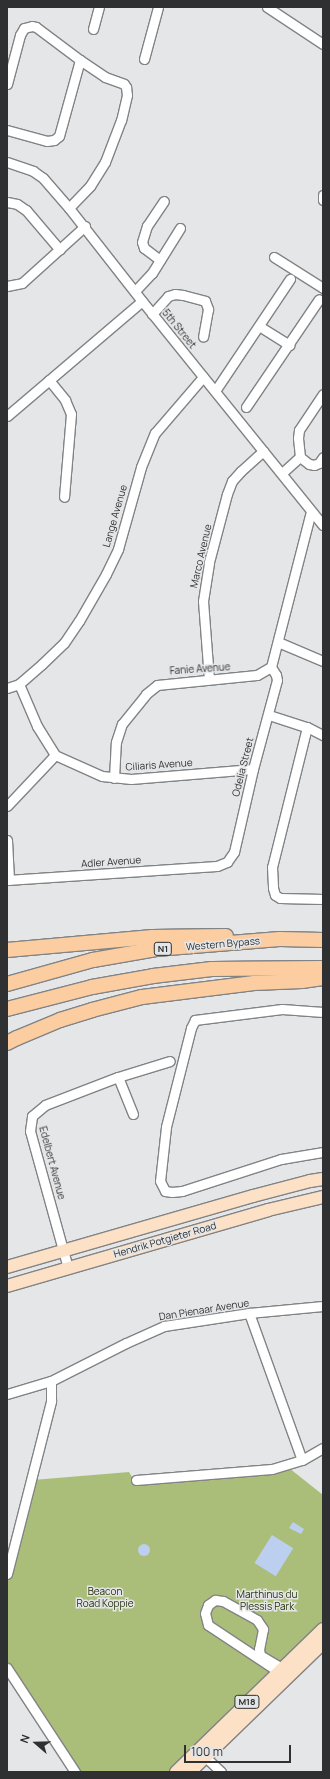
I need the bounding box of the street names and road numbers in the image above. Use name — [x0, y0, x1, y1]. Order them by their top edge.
street label: 5th Street — [160, 307, 198, 351]
street label: Lange Avenue — [100, 483, 130, 549]
street label: Marco Avenue — [188, 523, 214, 589]
street label: Fanie Avenue — [169, 661, 231, 677]
street label: Odelia Street — [230, 736, 256, 798]
street label: Ciliaris Avenue — [125, 757, 193, 773]
street label: Adler Avenue — [81, 854, 141, 870]
street label: Western Bypass — [185, 935, 261, 953]
road number: N1 — [153, 942, 173, 956]
street label: Edelbert Avenue — [36, 1125, 68, 1201]
street label: Hendrik Potgieter Road — [112, 1220, 218, 1260]
street label: Dan Pienaar Avenue — [158, 1297, 250, 1323]
road number: M18 — [234, 1695, 260, 1709]

